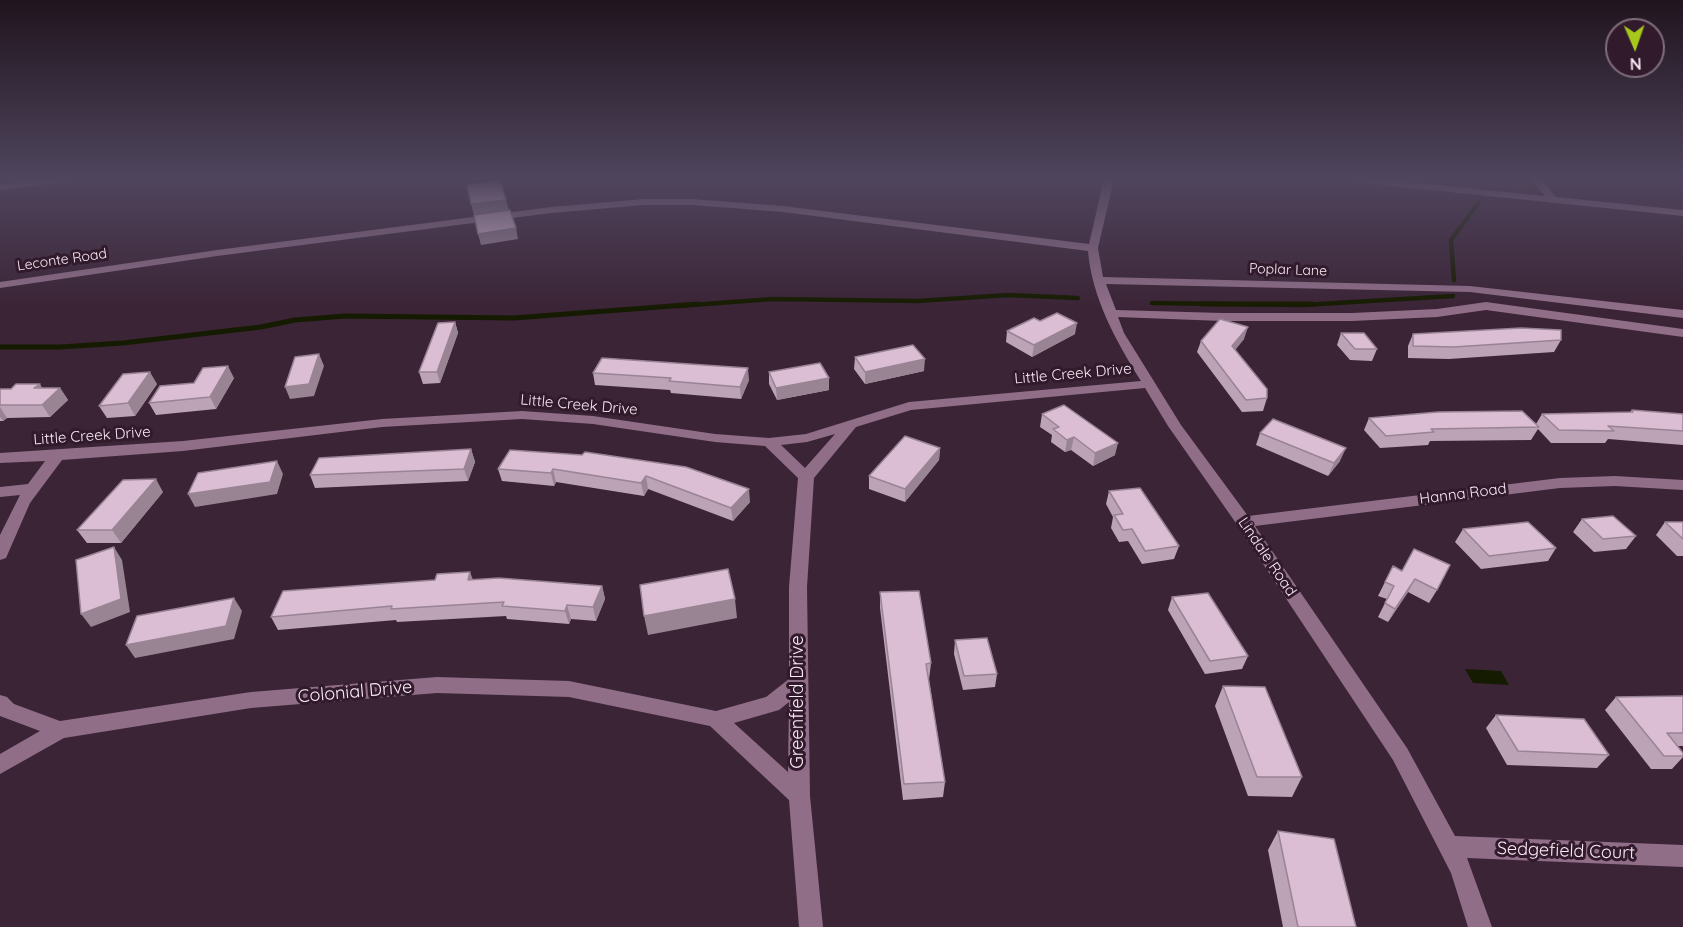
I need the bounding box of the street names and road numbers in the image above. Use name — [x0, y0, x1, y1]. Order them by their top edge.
street label: Leconte Road — [16, 245, 108, 275]
street label: Poplar Lane — [1249, 260, 1327, 280]
street label: Little Creek Drive — [1014, 360, 1132, 388]
street label: Little Creek Drive — [520, 391, 638, 419]
street label: Little Creek Drive — [33, 423, 151, 449]
street label: Hanna Road — [1418, 480, 1508, 508]
street label: Lindale Road — [1234, 514, 1300, 600]
street label: Greenfield Drive — [787, 635, 809, 769]
street label: Colonial Drive — [297, 676, 413, 708]
street label: Sedgefield Court — [1496, 838, 1636, 864]

